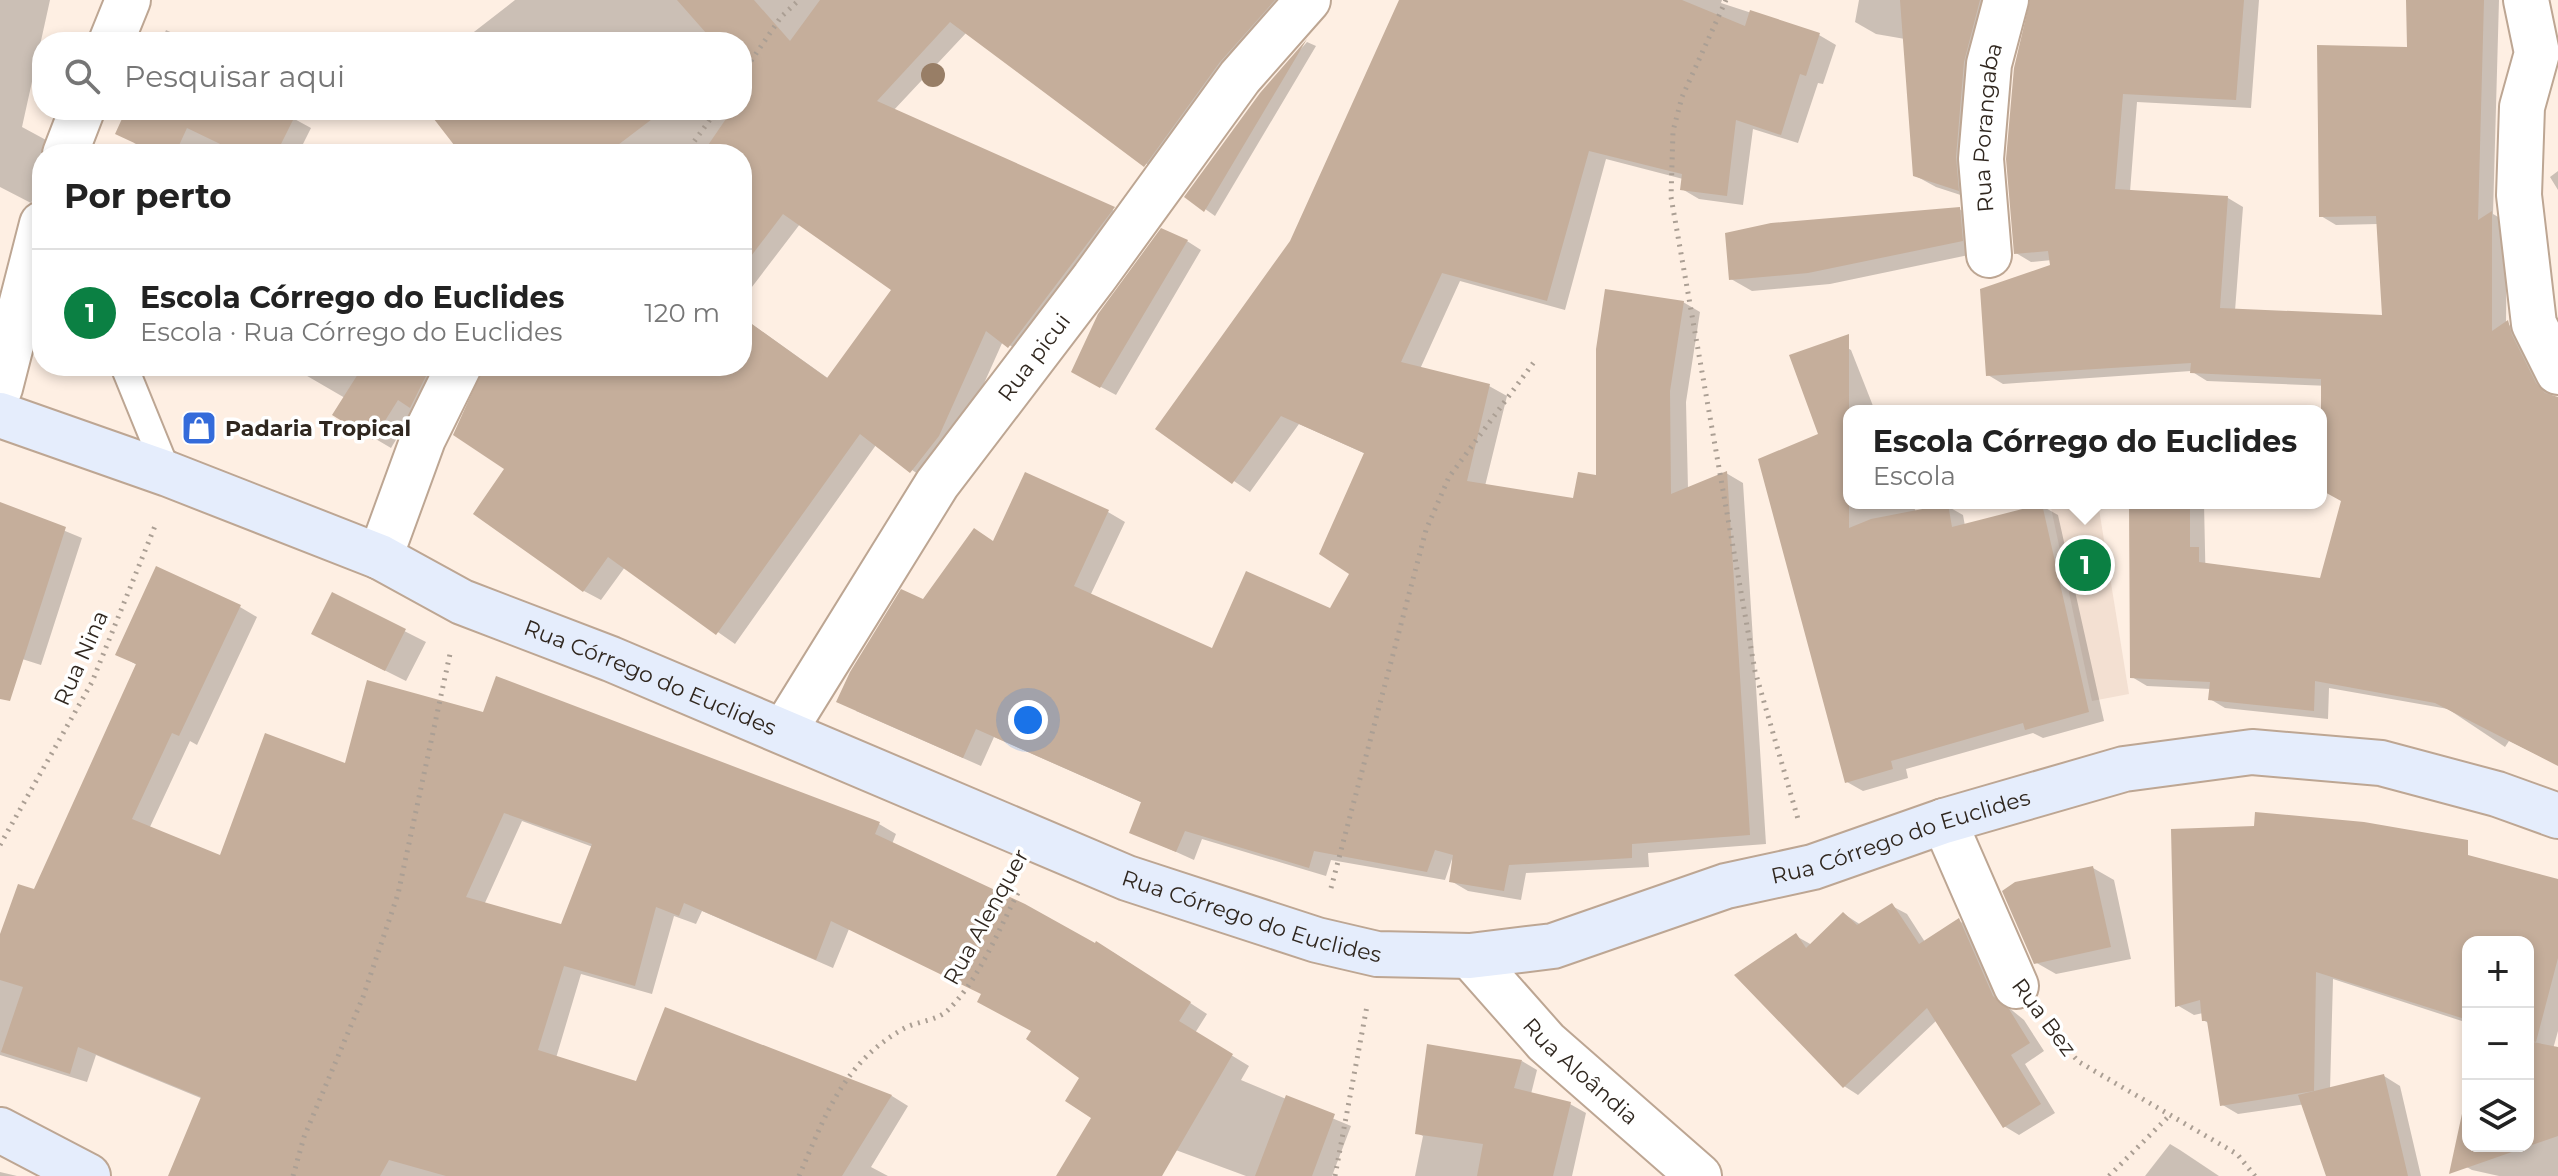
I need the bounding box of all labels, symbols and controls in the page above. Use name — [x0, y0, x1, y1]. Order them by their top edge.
search box — [32, 32, 752, 120]
street label: Rua Porangaba — [1967, 40, 2008, 213]
icon: search — [60, 54, 104, 98]
text: Pesquisar aqui — [124, 58, 345, 95]
text: Por perto — [64, 175, 232, 217]
text: Escola Córrego do Euclides — [140, 279, 564, 316]
text: 1 — [85, 297, 95, 329]
text: 120 m — [644, 297, 720, 329]
street label: Rua picui — [992, 308, 1076, 406]
text: Escola · Rua Córrego do Euclides — [140, 316, 562, 348]
popup — [1843, 405, 2327, 509]
shop icon: Padaria Tropical — [180, 409, 218, 447]
place label: Padaria Tropical — [225, 415, 411, 442]
text: Escola Córrego do Euclides — [1873, 423, 2297, 460]
text: Escola — [1873, 460, 1956, 492]
pin: 1 — [2059, 535, 2111, 595]
street label: Rua Nina — [48, 606, 114, 710]
street label: Rua Córrego do Euclides — [520, 614, 781, 741]
your location — [1008, 700, 1048, 740]
street label: Rua Córrego do Euclides — [1768, 783, 2033, 889]
street label: Rua Alenquer — [938, 844, 1034, 990]
street label: Rua Córrego do Euclides — [1119, 864, 1385, 968]
map controls — [2462, 936, 2534, 1152]
button: + — [2462, 936, 2534, 1008]
street label: Rua Bez — [2006, 973, 2082, 1061]
button: − — [2462, 1008, 2534, 1080]
street label: Rua Aloândia — [1517, 1012, 1644, 1130]
button: layers — [2462, 1080, 2534, 1152]

